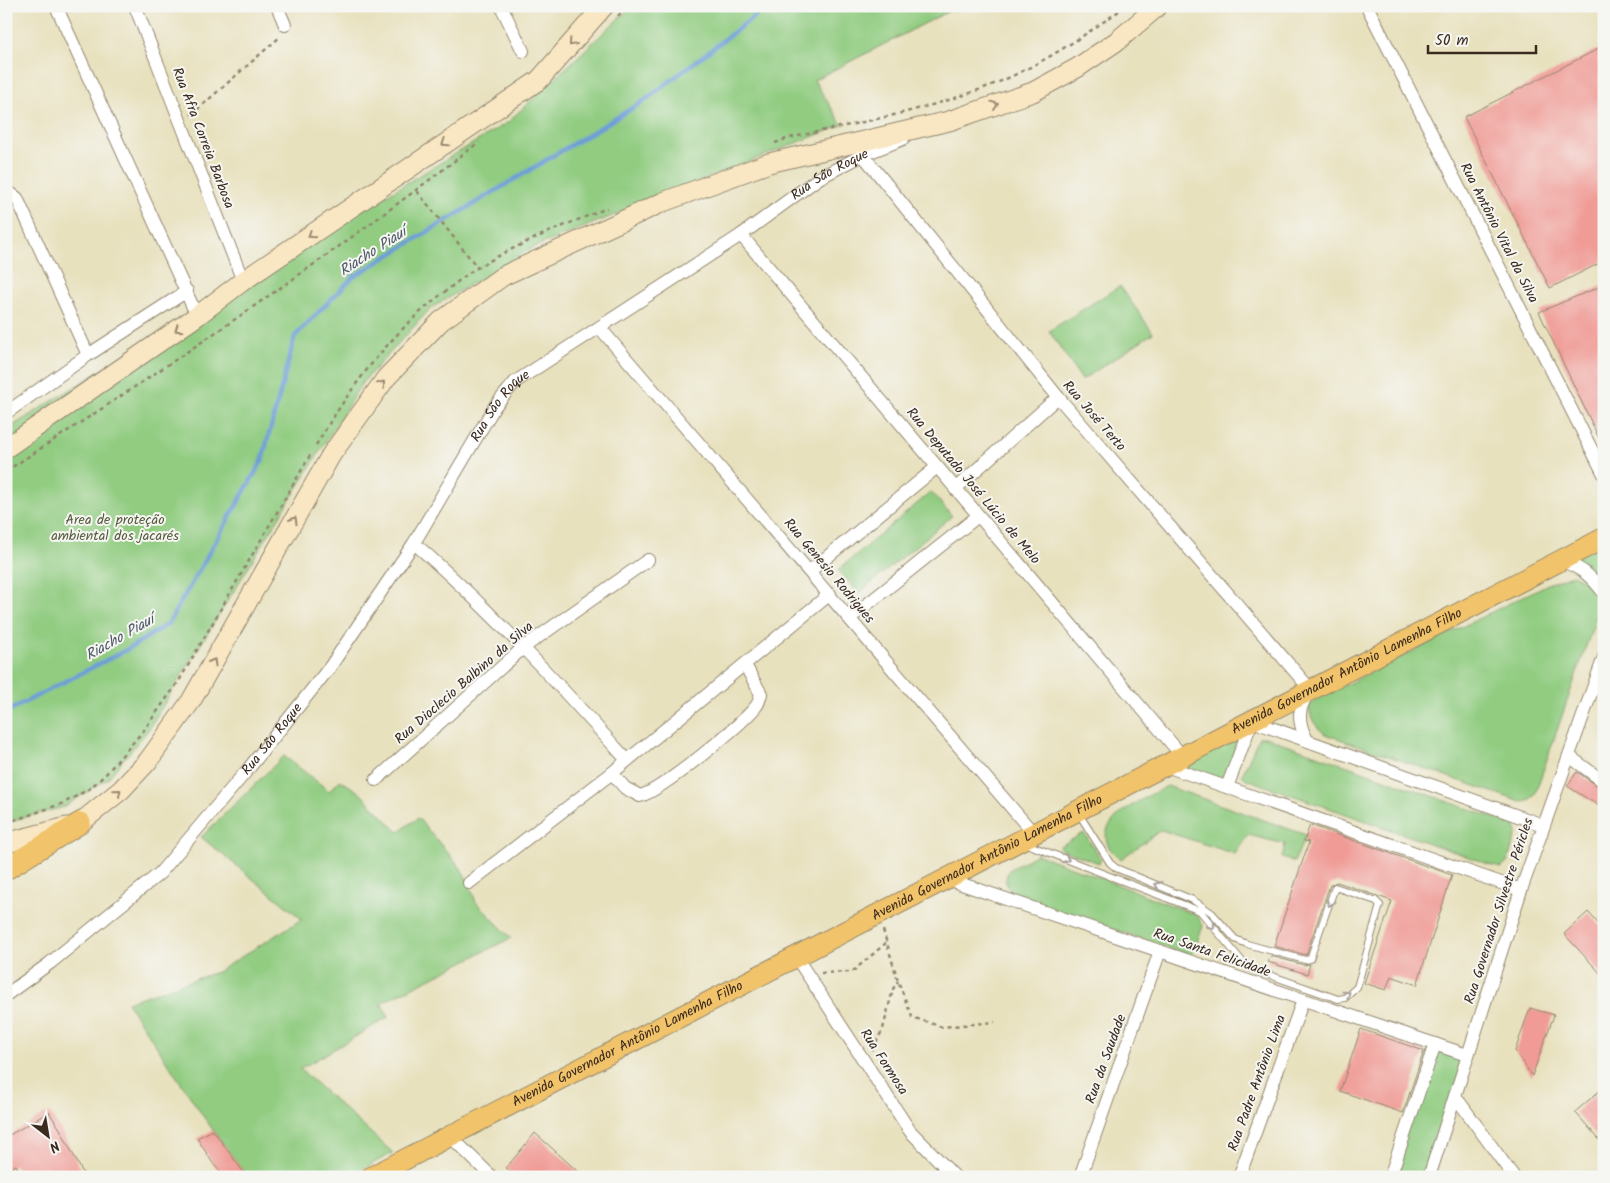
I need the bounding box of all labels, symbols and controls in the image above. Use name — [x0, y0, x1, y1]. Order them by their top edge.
scale bar — [1428, 22, 1535, 54]
text: 50 m — [1435, 29, 1469, 53]
one-way arrow — [568, 37, 577, 46]
street label: Rua Afra Correia Barbosa — [166, 64, 240, 212]
one-way arrow — [990, 101, 999, 111]
one-way arrow — [442, 137, 451, 147]
street label: Rua São Roque — [786, 143, 872, 206]
street label: Rua Antônio Vital da Silva — [1454, 159, 1544, 307]
water label: Riacho Piauí — [334, 218, 416, 283]
one-way arrow — [307, 228, 316, 238]
one-way arrow — [175, 323, 184, 332]
street label: Rua São Roque — [465, 364, 535, 446]
street label: Rua José Terto — [1057, 376, 1131, 456]
one-way arrow — [376, 380, 385, 390]
street label: Rua Deputado José Lúcio de Melo — [901, 403, 1045, 569]
park label: Area de proteção ambiental dos jacarés — [51, 509, 179, 547]
street label: Rua Genesio Rodrigues — [778, 513, 880, 629]
one-way arrow — [287, 517, 297, 526]
street label: Avenida Governador Antônio Lamenha Filho — [1227, 602, 1466, 740]
water label: Riacho Piauí — [81, 606, 164, 668]
street label: Rua Dioclecio Balbino da Silva — [390, 616, 538, 750]
one-way arrow — [207, 658, 217, 667]
street label: Rua São Roque — [236, 698, 308, 780]
one-way arrow — [112, 789, 121, 798]
street label: Avenida Governador Antônio Lamenha Filho — [868, 789, 1107, 927]
street label: Rua Governador Silvestre Péricles — [1459, 815, 1540, 1007]
one-way arrow — [1061, 853, 1070, 863]
one-way arrow — [1154, 881, 1163, 891]
one-way arrow — [1326, 898, 1336, 906]
one-way arrow — [1206, 920, 1215, 929]
street label: Rua Santa Felicidade — [1150, 923, 1274, 984]
street label: Avenida Governador Antônio Lamenha Filho — [508, 975, 747, 1113]
one-way arrow — [1341, 991, 1351, 1000]
street label: Rua da Saudade — [1080, 1010, 1133, 1107]
street label: Rua Padre Antônio Lima — [1222, 1012, 1292, 1154]
street label: Rua Formosa — [854, 1024, 914, 1100]
north arrow — [22, 1110, 72, 1160]
text: N — [45, 1135, 64, 1158]

